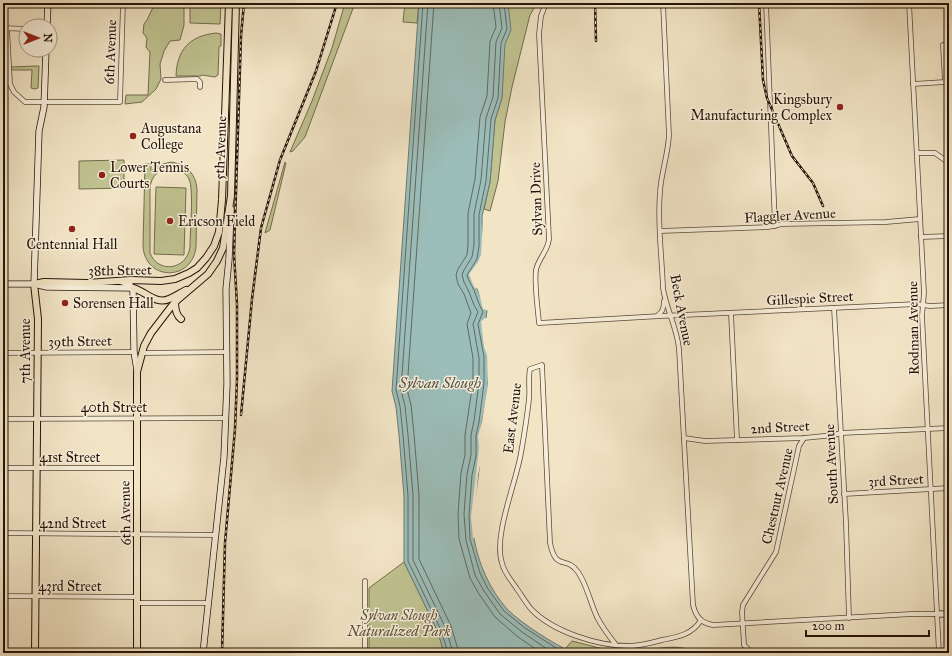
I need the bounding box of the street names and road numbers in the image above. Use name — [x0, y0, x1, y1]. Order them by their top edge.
street label: 6th Avenue — [101, 19, 120, 85]
street label: 5th Avenue — [211, 115, 230, 180]
street label: Sylvan Drive — [527, 162, 546, 236]
street label: Flaggler Avenue — [744, 205, 836, 226]
street label: 38th Street — [88, 261, 152, 280]
street label: Beck Avenue — [666, 273, 697, 347]
street label: Rodman Avenue — [904, 281, 923, 375]
street label: Gillespie Street — [766, 288, 854, 309]
street label: 7th Avenue — [17, 318, 34, 384]
street label: 39th Street — [48, 332, 112, 351]
street label: East Avenue — [500, 382, 525, 454]
street label: 40th Street — [81, 399, 147, 416]
street label: 2nd Street — [750, 417, 810, 438]
street label: South Avenue — [821, 423, 842, 505]
street label: Chestnut Avenue — [758, 446, 797, 546]
street label: 41st Street — [39, 449, 101, 466]
street label: 3rd Street — [868, 471, 924, 490]
street label: 6th Avenue — [116, 480, 135, 546]
street label: 42nd Street — [39, 515, 107, 532]
street label: 43rd Street — [38, 578, 102, 595]

